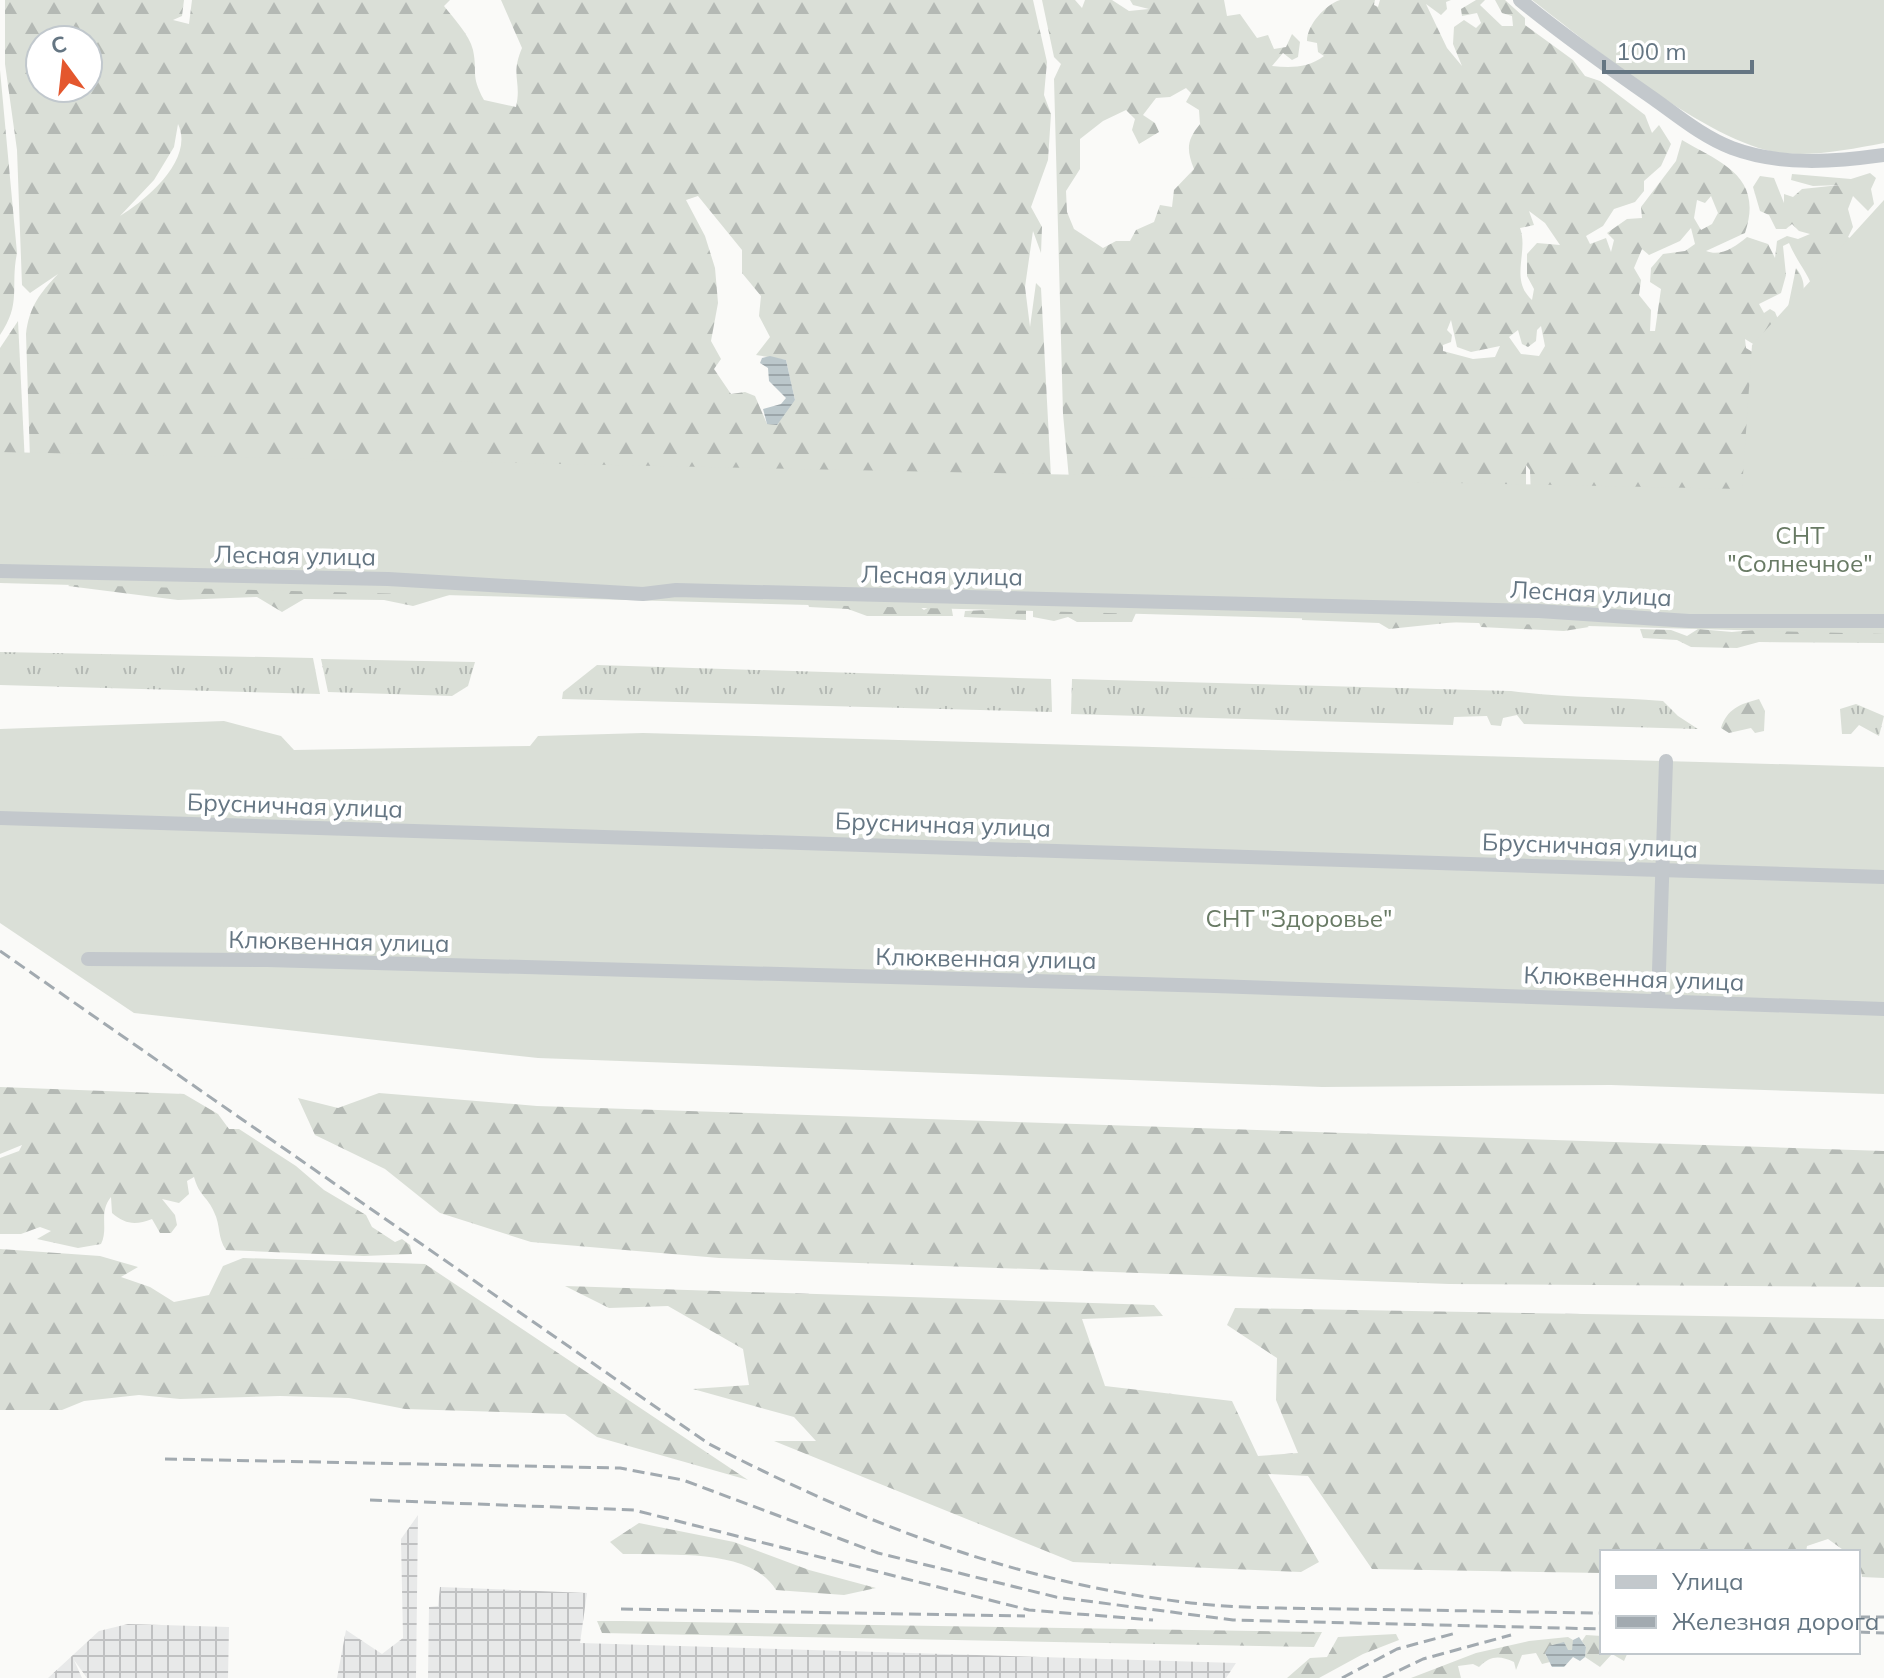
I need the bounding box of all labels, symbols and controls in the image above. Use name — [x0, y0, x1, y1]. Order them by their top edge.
north arrow — [24, 24, 104, 104]
scale bar — [1604, 24, 1752, 74]
text: С — [48, 29, 70, 60]
text: 100 m — [1616, 36, 1687, 66]
park label: СНТ "Солнечное" — [1727, 520, 1873, 578]
street label: Лесная улица — [214, 539, 376, 571]
street label: Лесная улица — [861, 559, 1023, 591]
street label: Лесная улица — [1509, 574, 1673, 612]
street label: Брусничная улица — [186, 786, 404, 824]
street label: Брусничная улица — [834, 805, 1052, 843]
street label: Брусничная улица — [1481, 826, 1699, 864]
park label: СНТ "Здоровье" — [1205, 903, 1393, 933]
street label: Клюквенная улица — [228, 924, 450, 958]
street label: Клюквенная улица — [875, 941, 1097, 975]
street label: Клюквенная улица — [1523, 959, 1745, 997]
legend — [1600, 1550, 1860, 1654]
text: Улица — [1671, 1566, 1744, 1596]
text: Железная дорога — [1672, 1606, 1880, 1636]

